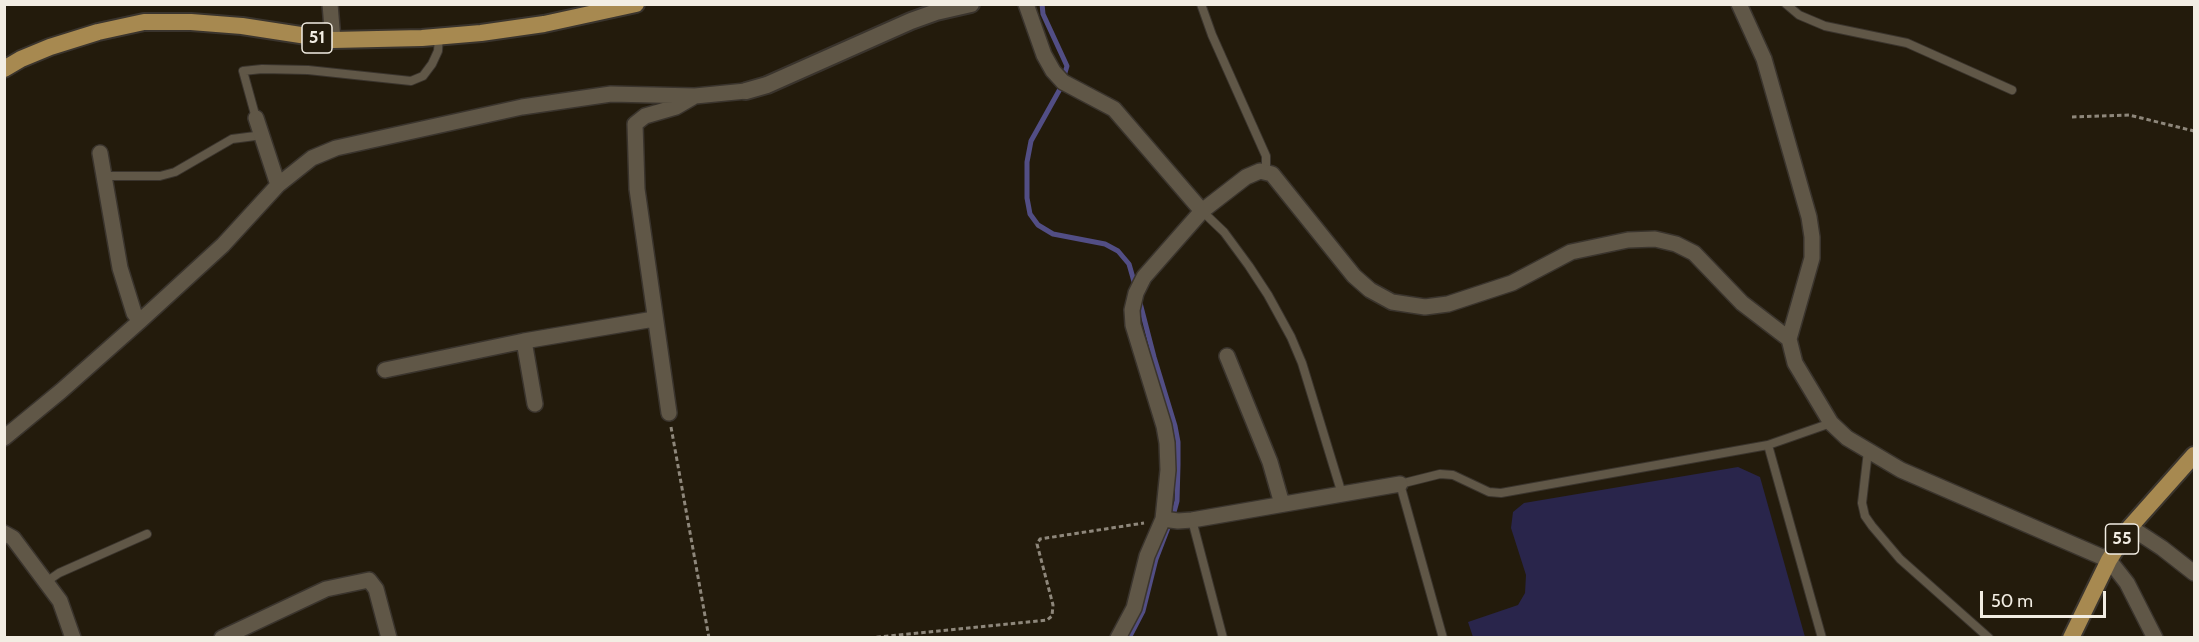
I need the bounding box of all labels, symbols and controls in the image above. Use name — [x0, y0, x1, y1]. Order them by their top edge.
road number: 51 — [302, 23, 332, 53]
road number: 55 — [2106, 524, 2138, 554]
scale bar — [1983, 579, 2109, 617]
text: 50 m — [1991, 590, 2033, 612]

